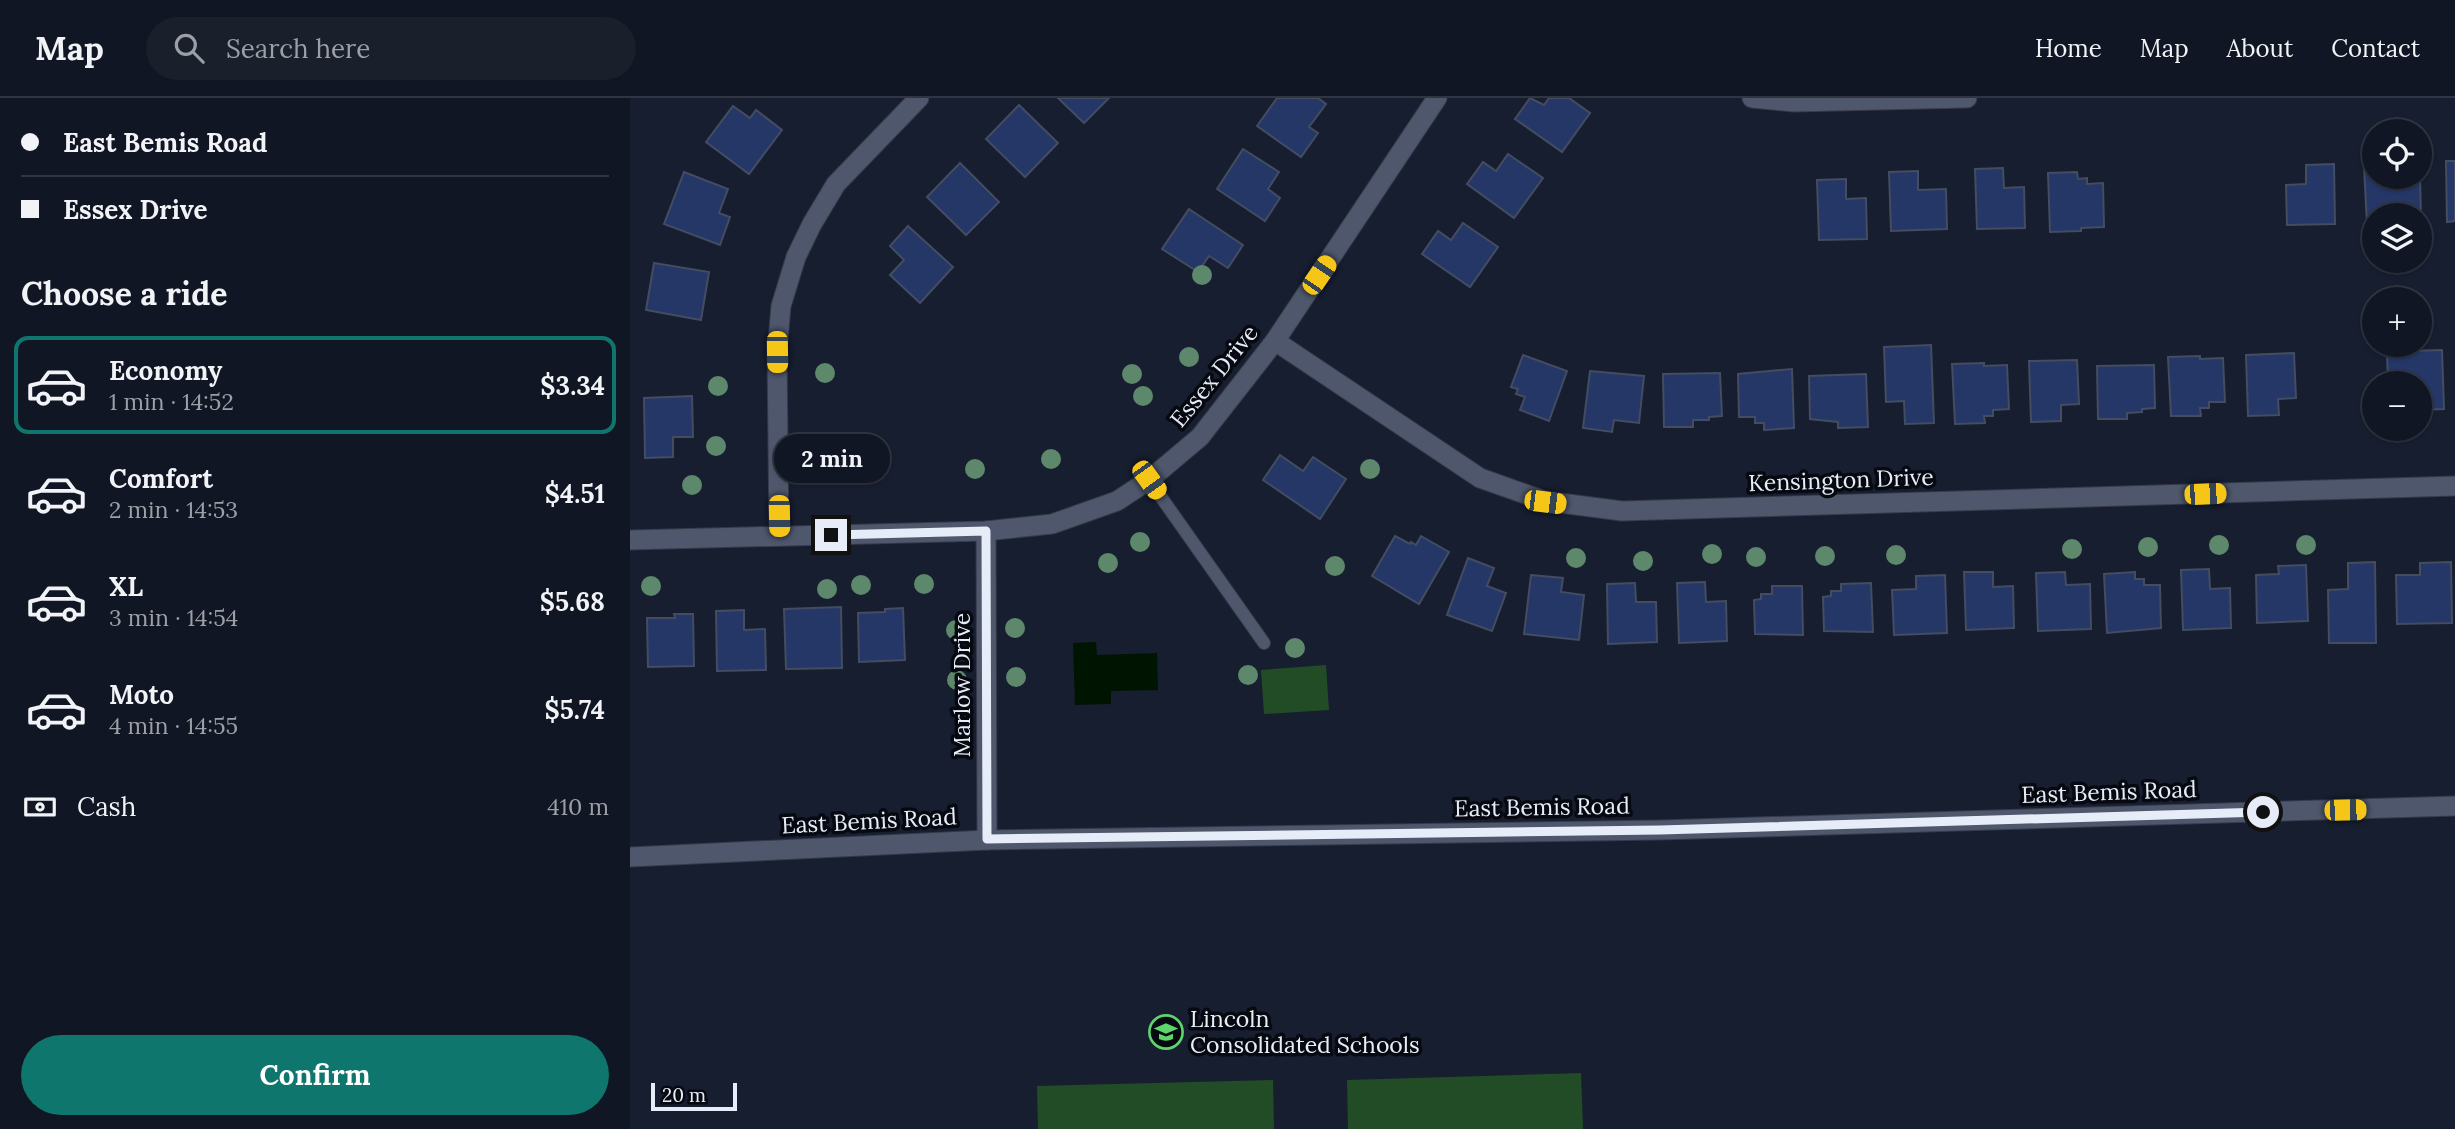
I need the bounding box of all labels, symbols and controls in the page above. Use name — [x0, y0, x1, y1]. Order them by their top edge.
search box — [146, 17, 636, 80]
text: Map — [35, 27, 104, 69]
icon: search — [170, 29, 208, 67]
text: Search here — [226, 32, 370, 65]
text: Home — [2035, 33, 2102, 64]
text: Map — [2140, 33, 2189, 64]
text: About — [2227, 33, 2293, 64]
text: Contact — [2331, 33, 2420, 64]
map controls — [2362, 119, 2432, 441]
button: locate — [2362, 119, 2432, 189]
text: East Bemis Road — [63, 126, 267, 159]
text: Essex Drive — [63, 193, 207, 226]
button: layers — [2362, 203, 2432, 273]
car — [1299, 252, 1340, 298]
text: Choose a ride — [21, 273, 228, 314]
button: + — [2362, 287, 2432, 357]
street label: Essex Drive — [1163, 318, 1264, 433]
car — [767, 331, 788, 373]
icon: car — [25, 354, 88, 417]
text: Economy — [109, 354, 222, 387]
text: $3.34 — [540, 369, 605, 402]
button: − — [2362, 371, 2432, 441]
text: 1 min · 14:52 — [109, 387, 234, 416]
callout: 2 min — [773, 434, 889, 482]
text: 2 min — [801, 444, 863, 473]
car — [1129, 457, 1170, 503]
icon: car — [25, 462, 88, 525]
text: Comfort — [109, 462, 213, 495]
street label: Kensington Drive — [1748, 462, 1934, 497]
text: $4.51 — [545, 477, 605, 510]
car — [2184, 483, 2227, 505]
car — [1523, 489, 1568, 515]
text: 2 min · 14:53 — [109, 495, 238, 524]
car — [769, 495, 790, 537]
route end — [815, 519, 847, 551]
icon: car — [25, 570, 88, 633]
text: XL — [109, 570, 143, 603]
text: $5.68 — [540, 585, 605, 618]
text: 3 min · 14:54 — [109, 603, 238, 632]
street label: Marlow Drive — [947, 613, 976, 757]
icon: car — [25, 678, 88, 741]
text: Moto — [109, 678, 174, 711]
text: $5.74 — [544, 693, 605, 726]
text: 4 min · 14:55 — [109, 711, 238, 740]
street label: East Bemis Road — [2021, 774, 2197, 809]
icon: cash — [21, 788, 59, 826]
text: Cash — [77, 790, 136, 823]
street label: East Bemis Road — [1454, 790, 1630, 823]
text: 410 m — [547, 792, 609, 821]
route start — [2247, 796, 2279, 828]
car — [2324, 799, 2367, 821]
street label: East Bemis Road — [781, 801, 958, 840]
place label: Lincoln Consolidated Schools — [1190, 1004, 1420, 1059]
school or university icon: Lincoln Consolidated Schools — [1147, 1013, 1185, 1051]
button: Confirm — [21, 1035, 609, 1115]
scale bar — [651, 1080, 737, 1112]
text: 20 m — [662, 1083, 706, 1107]

